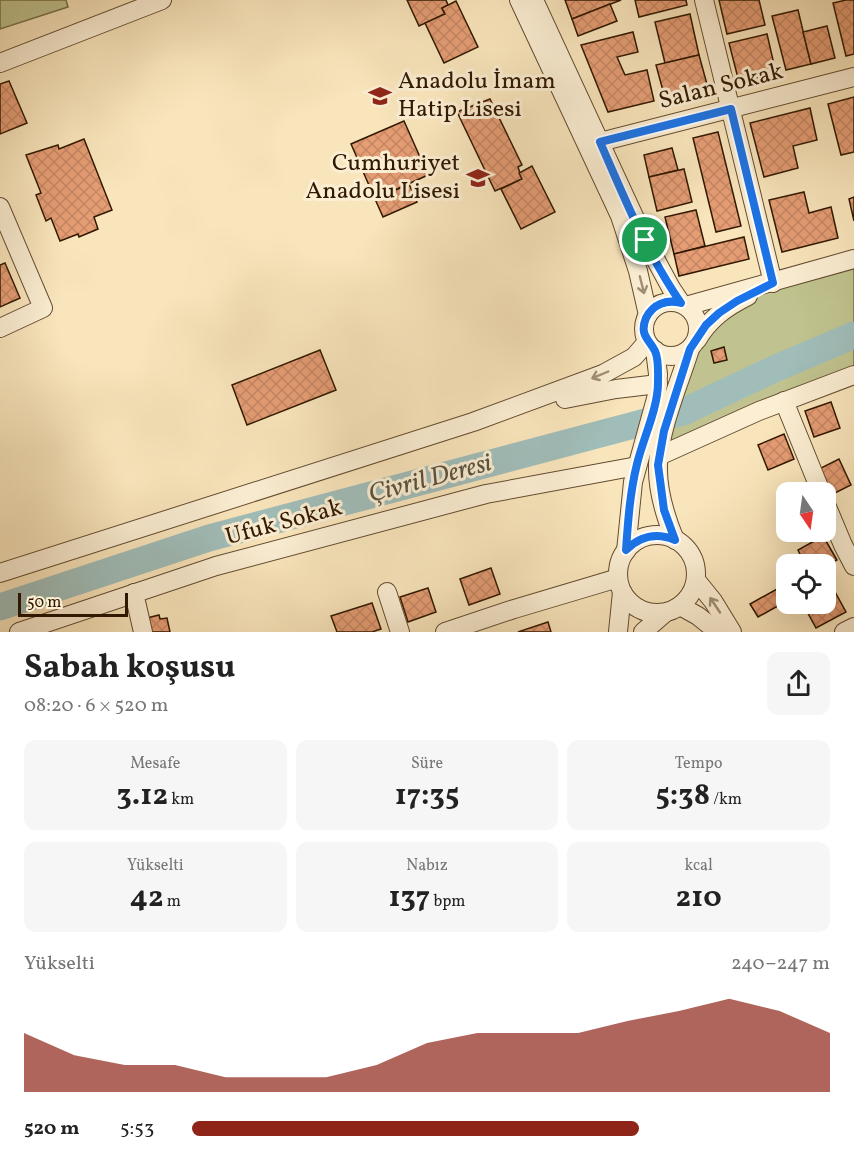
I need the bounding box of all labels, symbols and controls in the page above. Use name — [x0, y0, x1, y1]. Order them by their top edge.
street label: Salan Sokak — [655, 55, 787, 119]
place label: Anadolu İmam Hatip Lisesi — [398, 65, 556, 127]
school or university icon: Anadolu İmam Hatip Lisesi — [367, 83, 393, 109]
place label: Cumhuriyet Anadolu Lisesi — [305, 147, 460, 209]
school or university icon: Cumhuriyet Anadolu Lisesi — [465, 165, 491, 191]
pin — [619, 214, 670, 265]
icon: arrive — [628, 223, 661, 256]
one-way arrow — [636, 275, 648, 294]
one-way arrow — [592, 370, 610, 381]
water label: Çivril Deresi — [364, 445, 496, 513]
north arrow — [776, 482, 836, 542]
map controls — [776, 482, 836, 614]
street label: Ufuk Sokak — [222, 491, 346, 555]
button: locate — [776, 554, 836, 614]
scale bar — [18, 590, 128, 618]
text: 50 m — [27, 592, 61, 614]
one-way arrow — [709, 597, 721, 614]
text: Sabah koşusu — [24, 646, 236, 692]
button: share — [767, 652, 830, 715]
text: 08:20 · 6 × 520 m — [24, 692, 168, 720]
text: Mesafe — [130, 753, 180, 775]
text: Süre — [411, 753, 443, 775]
text: Tempo — [675, 753, 722, 775]
text: 3.12 — [117, 775, 168, 817]
text: 17:35 — [395, 775, 459, 817]
text: 5:38 — [655, 775, 710, 817]
text: km — [168, 789, 194, 811]
text: /km — [710, 789, 742, 811]
text: Yükselti — [127, 855, 184, 877]
text: Nabız — [406, 855, 448, 877]
text: kcal — [684, 855, 713, 877]
text: 42 — [130, 877, 164, 919]
text: 137 — [389, 877, 430, 919]
text: 210 — [676, 877, 722, 919]
text: m — [164, 891, 181, 913]
text: bpm — [430, 891, 465, 913]
text: Yükselti — [24, 950, 95, 978]
text: 240–247 m — [731, 950, 830, 978]
text: 520 m — [24, 1115, 80, 1143]
text: 5:53 — [120, 1115, 154, 1143]

